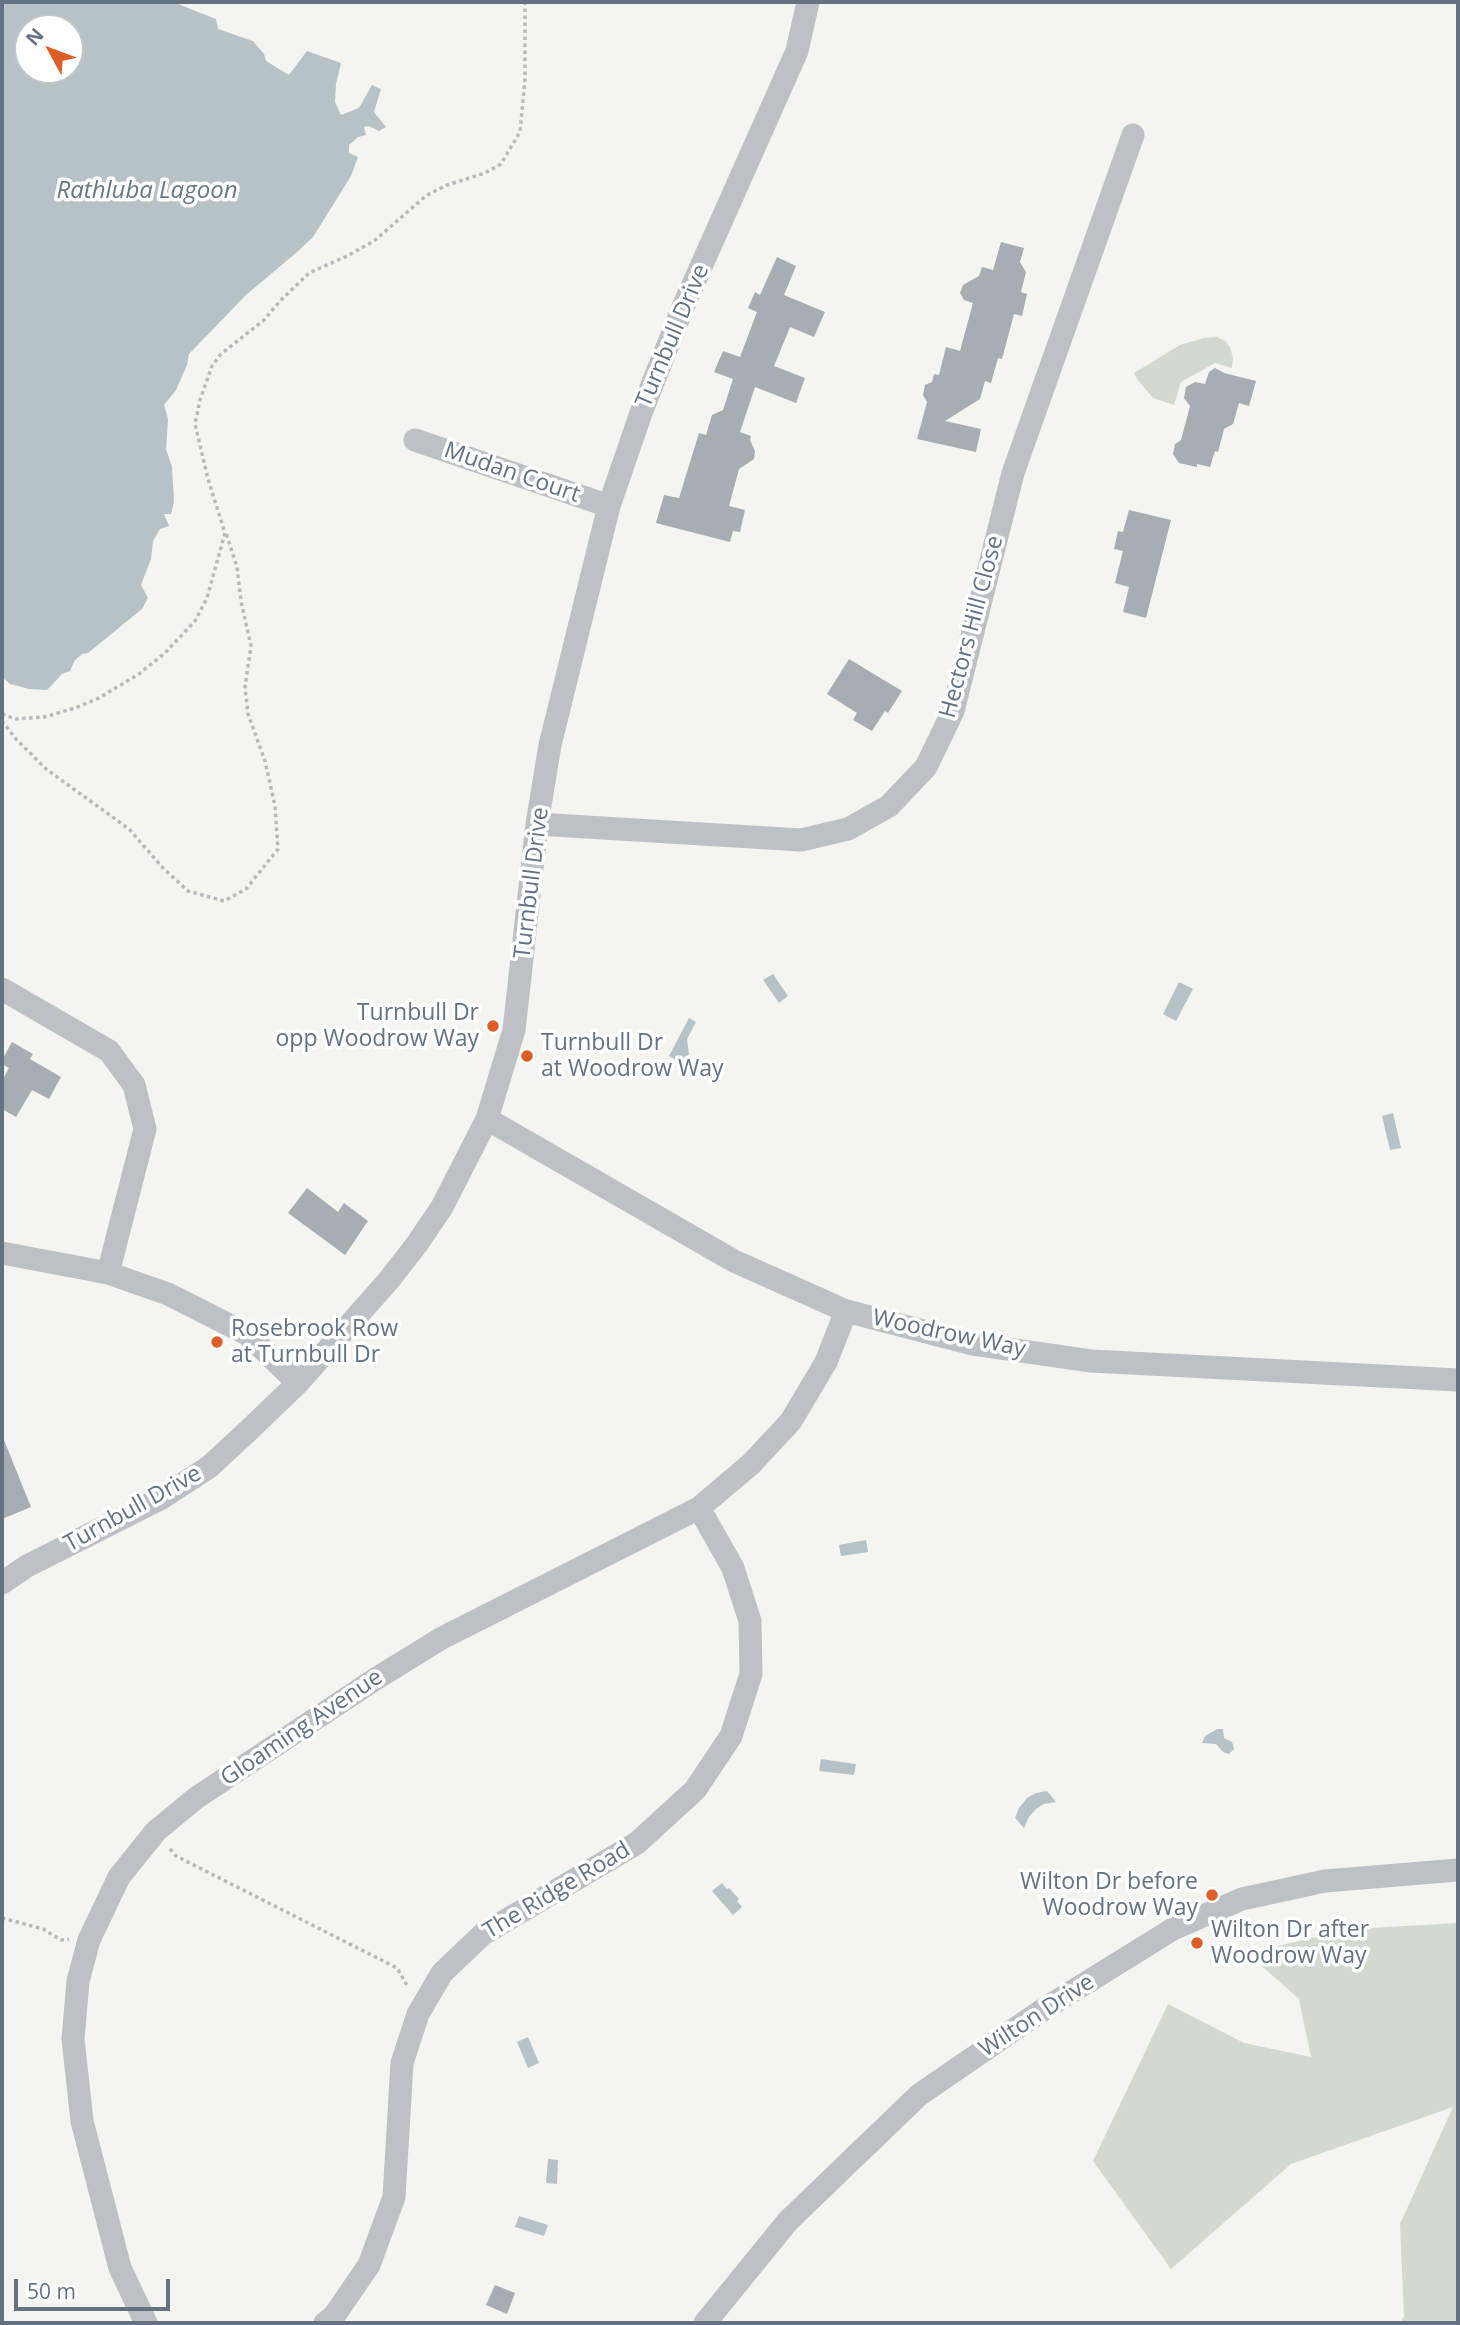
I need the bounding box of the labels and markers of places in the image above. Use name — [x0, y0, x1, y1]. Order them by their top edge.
place label: Turnbull Dr opp Woodrow Way — [275, 999, 479, 1053]
marker: Turnbull Dr opp Woodrow Way — [485, 1018, 501, 1034]
place label: Turnbull Dr at Woodrow Way — [541, 1029, 724, 1083]
marker: Turnbull Dr at Woodrow Way — [519, 1048, 535, 1064]
place label: Rosebrook Row at Turnbull Dr — [231, 1315, 398, 1369]
marker: Rosebrook Row at Turnbull Dr — [209, 1334, 225, 1350]
place label: Wilton Dr before Woodrow Way — [1020, 1868, 1198, 1922]
marker: Wilton Dr before Woodrow Way — [1204, 1887, 1220, 1903]
place label: Wilton Dr after Woodrow Way — [1211, 1916, 1369, 1970]
marker: Wilton Dr after Woodrow Way — [1189, 1935, 1205, 1951]

